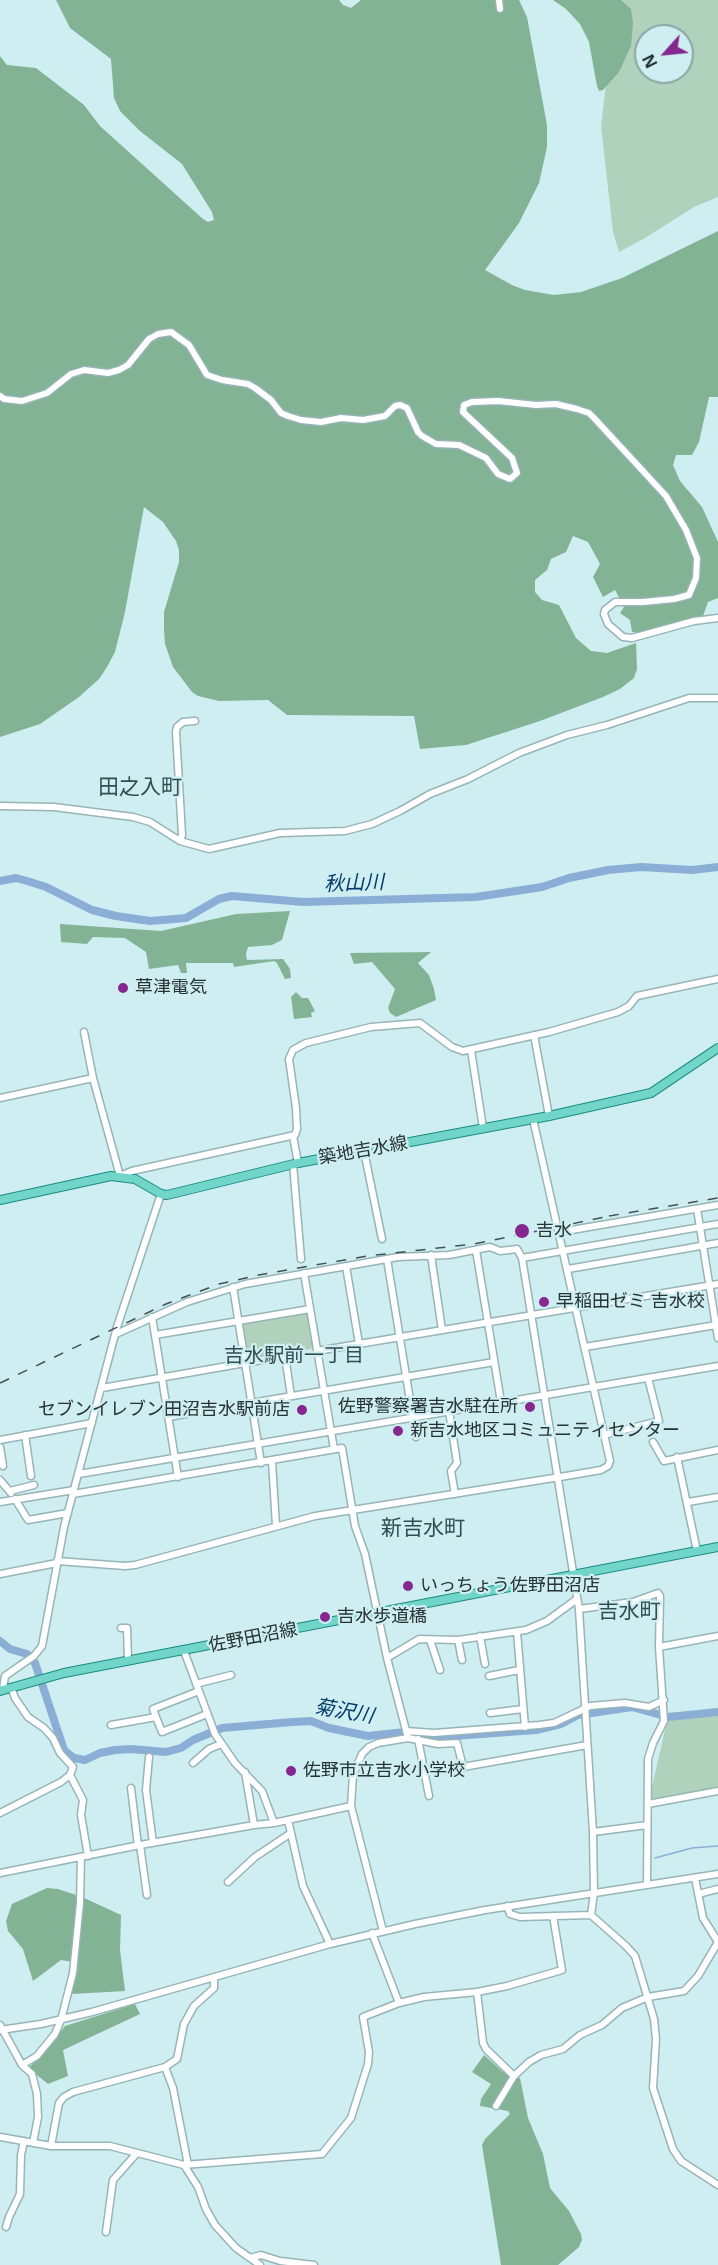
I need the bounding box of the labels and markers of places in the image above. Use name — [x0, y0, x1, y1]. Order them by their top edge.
place label: 草津電気 — [135, 977, 207, 999]
marker: 草津電気 — [116, 981, 130, 995]
place label: 吉水 — [536, 1220, 572, 1242]
marker: 吉水 — [513, 1222, 531, 1240]
place label: 早稲田ゼミ 吉水校 — [556, 1291, 705, 1313]
marker: 早稲田ゼミ 吉水校 — [537, 1295, 551, 1309]
place label: 佐野警察署吉水駐在所 — [338, 1396, 518, 1418]
place label: セブンイレブン田沼吉水駅前店 — [38, 1399, 290, 1421]
marker: 佐野警察署吉水駐在所 — [523, 1400, 537, 1414]
marker: セブンイレブン田沼吉水駅前店 — [295, 1403, 309, 1417]
place label: 新吉水地区コミュニティセンター — [410, 1420, 680, 1442]
marker: 新吉水地区コミュニティセンター — [391, 1424, 405, 1438]
place label: いっちょう佐野田沼店 — [420, 1575, 600, 1597]
marker: いっちょう佐野田沼店 — [401, 1579, 415, 1593]
place label: 吉水歩道橋 — [337, 1606, 427, 1628]
marker: 吉水歩道橋 — [318, 1610, 332, 1624]
place label: 佐野市立吉水小学校 — [303, 1760, 465, 1782]
marker: 佐野市立吉水小学校 — [284, 1764, 298, 1778]

